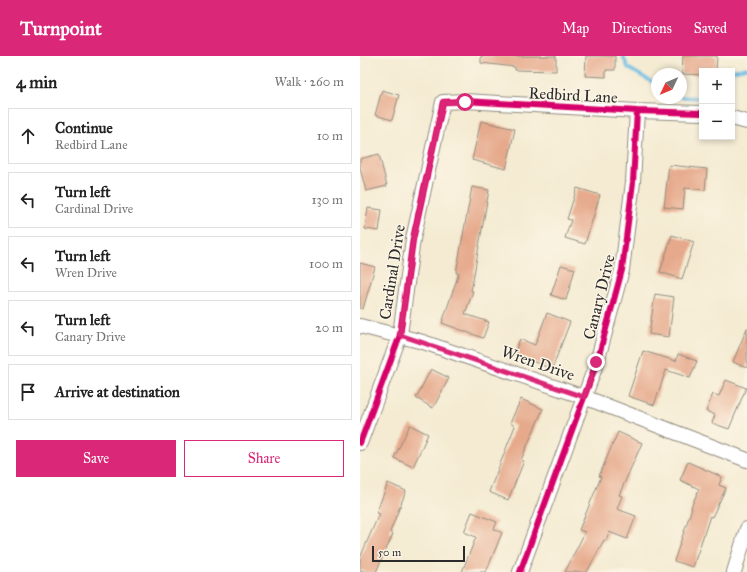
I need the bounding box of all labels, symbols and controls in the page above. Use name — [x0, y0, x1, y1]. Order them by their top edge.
text: Turnpoint — [20, 17, 102, 40]
text: Map — [562, 20, 589, 37]
text: Directions — [611, 20, 672, 37]
text: Saved — [694, 20, 727, 37]
north arrow — [651, 68, 687, 104]
map controls — [699, 68, 735, 140]
button: + — [699, 68, 735, 104]
text: 4 min — [16, 72, 57, 93]
text: Walk · 260 m — [274, 74, 344, 90]
street label: Redbird Lane — [528, 83, 618, 107]
route start — [456, 93, 474, 111]
button: − — [699, 104, 735, 140]
text: Continue — [55, 119, 113, 137]
icon: ahead — [17, 125, 39, 147]
text: 10 m — [317, 128, 343, 144]
text: Redbird Lane — [55, 137, 128, 153]
text: Turn left — [55, 183, 111, 201]
icon: left — [17, 189, 39, 211]
text: 130 m — [311, 192, 343, 208]
text: Cardinal Drive — [55, 201, 133, 217]
street label: Cardinal Drive — [375, 223, 409, 321]
text: Turn left — [55, 247, 111, 265]
street label: Canary Drive — [579, 252, 619, 342]
icon: left — [17, 253, 39, 275]
text: 100 m — [309, 256, 343, 272]
text: Wren Drive — [55, 265, 117, 281]
text: Turn left — [55, 311, 111, 329]
icon: left — [17, 317, 39, 339]
text: 20 m — [315, 320, 343, 336]
text: Canary Drive — [55, 329, 126, 345]
street label: Wren Drive — [499, 342, 577, 384]
route end — [587, 353, 605, 371]
icon: arrive — [17, 381, 39, 403]
text: Arrive at destination — [55, 383, 180, 401]
button: Save — [16, 440, 176, 477]
button: Share — [184, 440, 344, 477]
scale bar — [372, 544, 465, 563]
text: 50 m — [378, 546, 401, 559]

